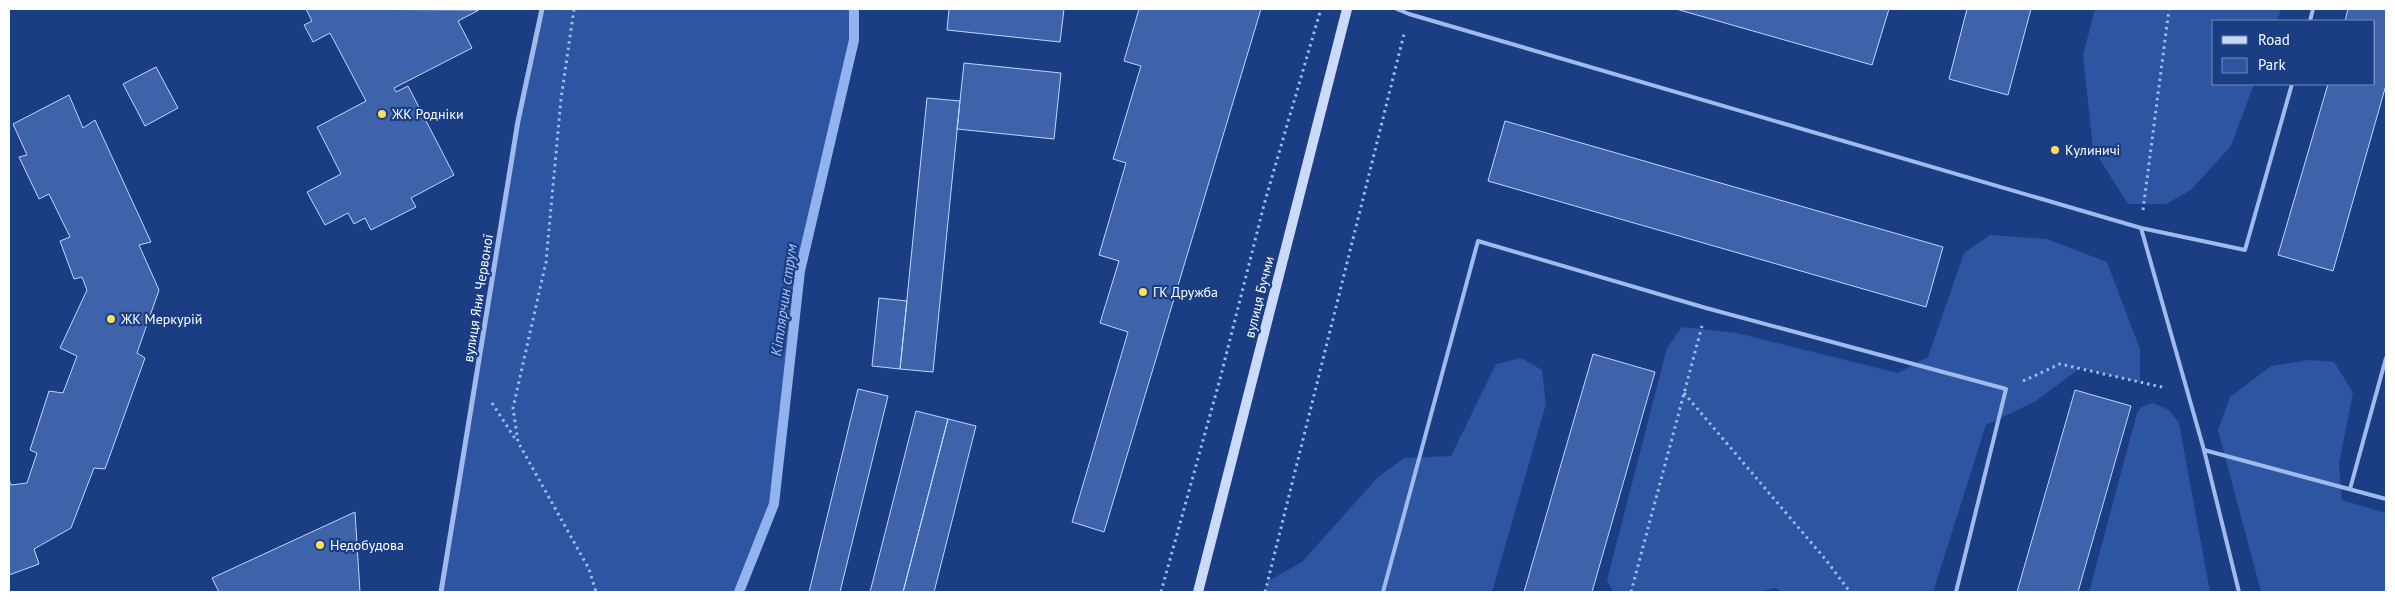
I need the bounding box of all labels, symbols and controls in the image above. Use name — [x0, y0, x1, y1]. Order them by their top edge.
legend — [2212, 20, 2375, 85]
text: Road — [2258, 30, 2290, 49]
text: Park — [2258, 55, 2286, 74]
place label: ЖК Родніки — [391, 105, 464, 123]
marker: ЖК Родніки — [376, 108, 388, 120]
place label: Кулиничі — [2065, 141, 2120, 159]
marker: Кулиничі — [2049, 144, 2061, 156]
street label: вулиця Яни Червоної — [459, 233, 497, 363]
water label: Кітлярчин струм — [766, 242, 801, 357]
street label: вулиця Бучми — [1240, 254, 1278, 340]
place label: ГК Дружба — [1153, 283, 1218, 301]
marker: ГК Дружба — [1137, 286, 1149, 298]
place label: ЖК Меркурій — [120, 310, 203, 328]
marker: ЖК Меркурій — [105, 313, 117, 325]
place label: Недобудова — [330, 536, 404, 554]
marker: Недобудова — [314, 539, 326, 551]

